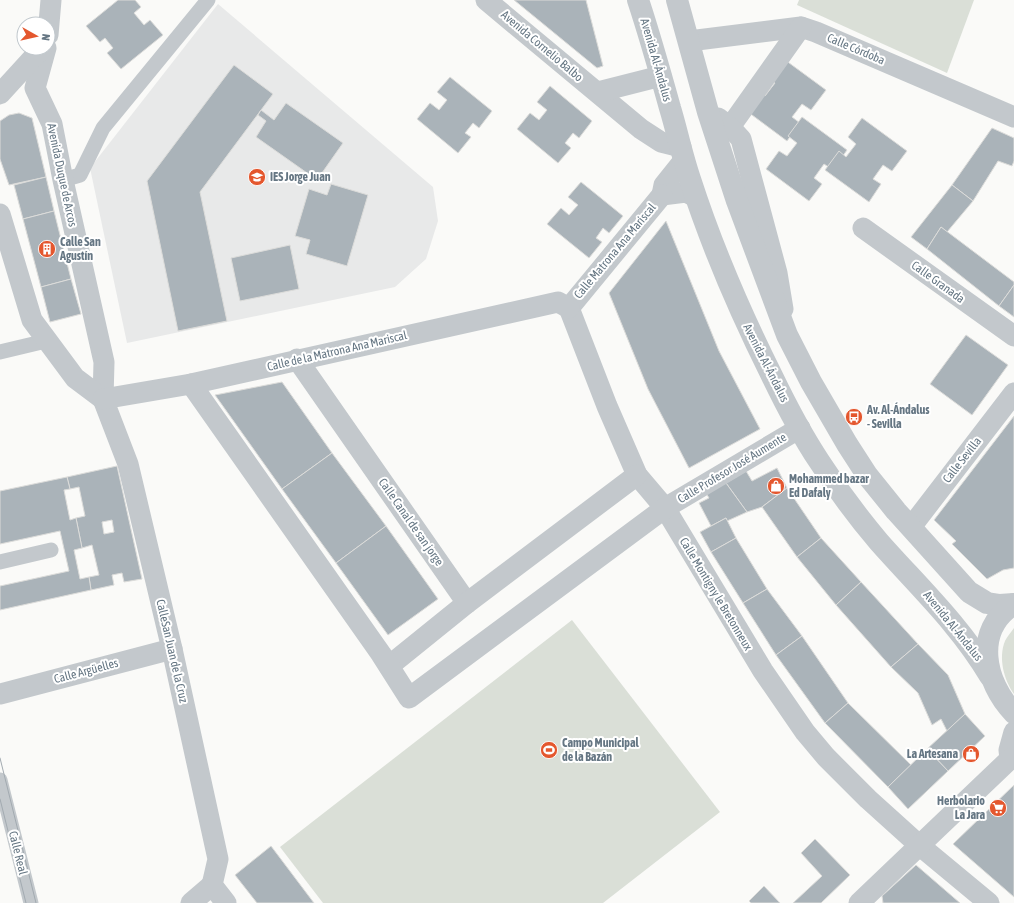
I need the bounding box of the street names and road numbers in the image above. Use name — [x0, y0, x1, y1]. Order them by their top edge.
street label: Avenida Cornelio Balbo — [498, 8, 586, 85]
street label: Avenida Al-Ándalus — [637, 17, 675, 103]
street label: Calle Córdoba — [825, 31, 887, 67]
street label: Avenida Duque de Arcos — [44, 122, 80, 228]
street label: Calle Matrona Ana Mariscal — [571, 200, 659, 301]
street label: Calle Granada — [909, 258, 967, 306]
street label: Avenida Al-Ándalus — [740, 322, 792, 404]
street label: Calle de la Matrona Ana Mariscal — [266, 328, 409, 374]
street label: Calle Profesor José Aumente — [675, 430, 789, 506]
street label: Calle Sevilla — [940, 434, 984, 486]
street label: Calle Canal de san jorge — [376, 476, 446, 568]
street label: Calle Montigny le Bretonneux — [677, 535, 755, 653]
street label: Avenida Al-Ándalus — [921, 588, 985, 664]
street label: CalleSan Juan de la Cruz — [153, 598, 191, 705]
street label: Calle Argüelles — [52, 656, 120, 686]
street label: Calle Real — [6, 830, 30, 877]

